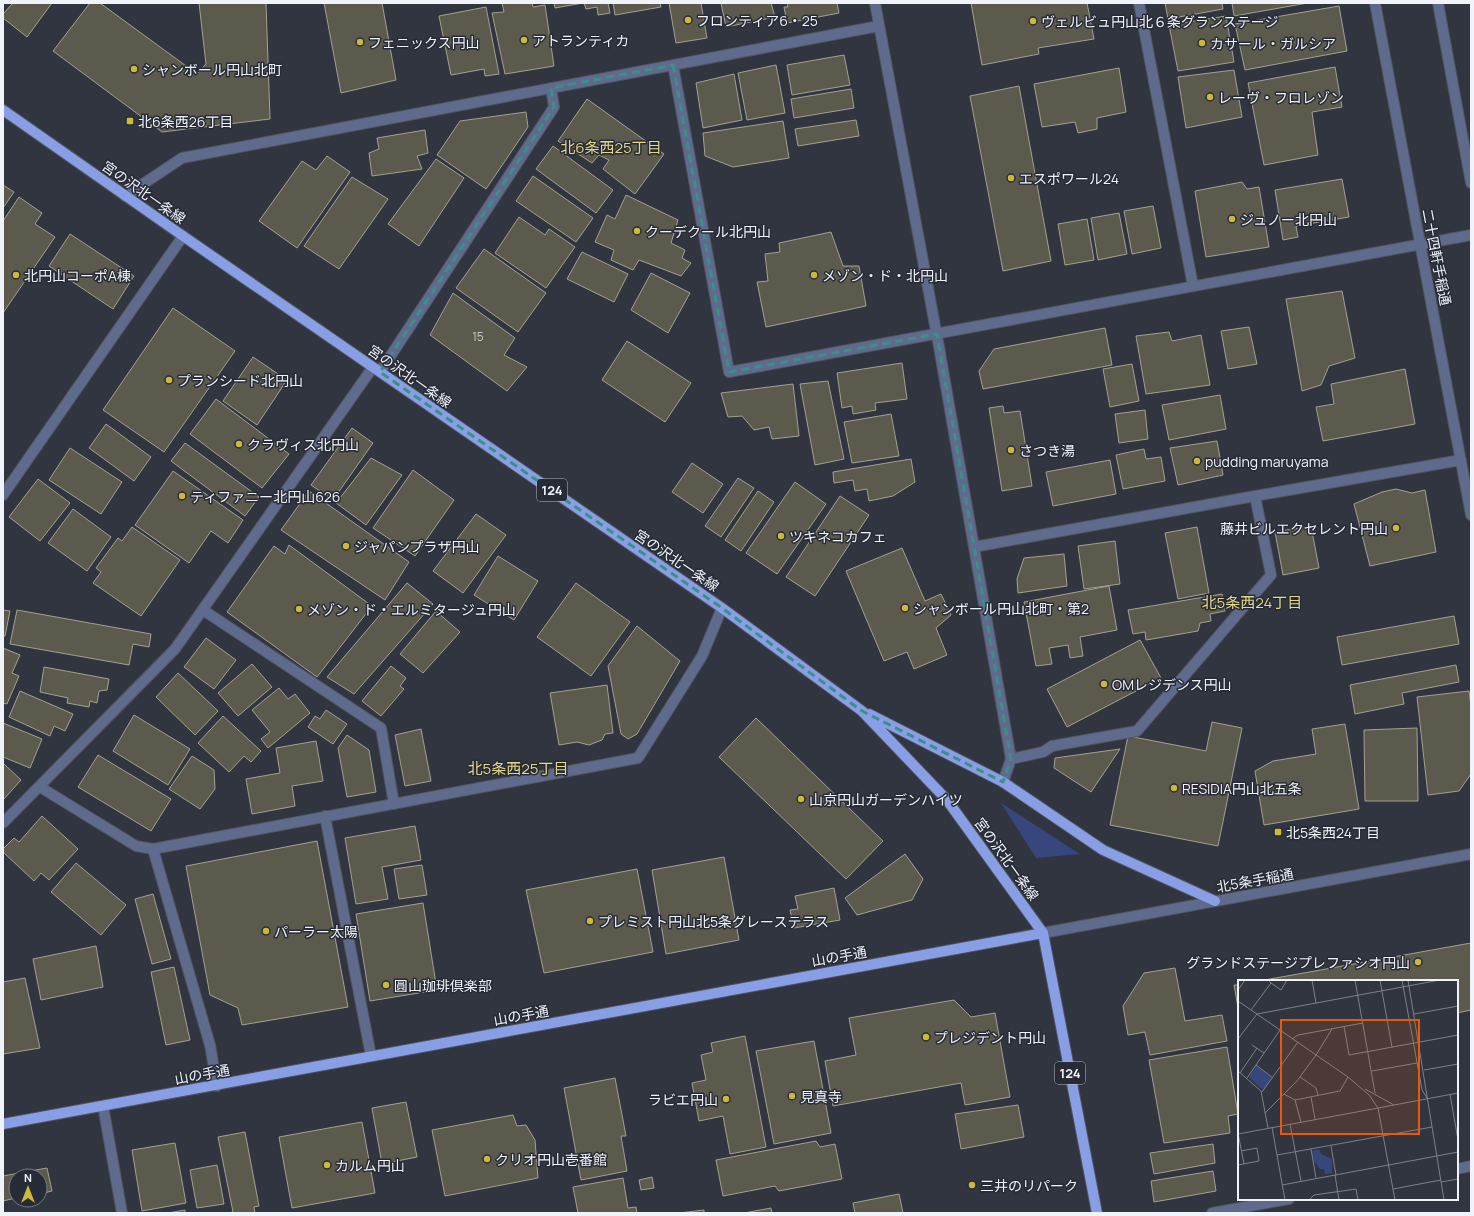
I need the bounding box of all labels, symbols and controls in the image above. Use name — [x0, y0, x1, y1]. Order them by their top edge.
place label: フロンティア6・25 — [696, 11, 818, 30]
place label: ヴェルビュ円山北６条グランステージ — [1041, 12, 1278, 31]
marker: フロンティア6・25 — [683, 15, 693, 25]
marker: ヴェルビュ円山北６条グランステージ — [1028, 16, 1038, 26]
place label: アトランティカ — [532, 31, 629, 50]
place label: フェニックス円山 — [368, 33, 480, 52]
place label: カサール・ガルシア — [1210, 34, 1336, 53]
marker: アトランティカ — [519, 35, 529, 45]
marker: フェニックス円山 — [355, 37, 365, 47]
marker: カサール・ガルシア — [1197, 38, 1207, 48]
place label: シャンボール円山北町 — [142, 60, 282, 79]
marker: シャンボール円山北町 — [129, 64, 139, 74]
place label: レーヴ・フロレゾン — [1218, 88, 1344, 107]
marker: レーヴ・フロレゾン — [1205, 92, 1215, 102]
place label: 北6条西26丁目 — [138, 112, 233, 131]
marker: 北6条西26丁目 — [125, 116, 135, 126]
district label: 北6条西25丁目 — [560, 137, 662, 158]
street label: 宮の沢北一条線 — [98, 156, 190, 228]
place label: エスポワール24 — [1019, 169, 1119, 188]
marker: エスポワール24 — [1006, 173, 1016, 183]
street label: 二十四軒手稲通 — [1418, 207, 1456, 307]
place label: ジュノー北円山 — [1240, 210, 1337, 229]
marker: ジュノー北円山 — [1227, 214, 1237, 224]
place label: クーデクール北円山 — [645, 222, 771, 241]
marker: クーデクール北円山 — [632, 226, 642, 236]
place label: 北円山コーポA棟 — [24, 266, 131, 285]
place label: メゾン・ド・北円山 — [822, 266, 948, 285]
marker: 北円山コーポA棟 — [11, 270, 21, 280]
marker: メゾン・ド・北円山 — [809, 270, 819, 280]
house number: 15 — [472, 328, 484, 345]
street label: 宮の沢北一条線 — [364, 340, 456, 412]
place label: プランシード北円山 — [177, 371, 303, 390]
marker: プランシード北円山 — [164, 375, 174, 385]
place label: クラヴィス北円山 — [247, 435, 359, 454]
marker: クラヴィス北円山 — [234, 439, 244, 449]
place label: さつき湯 — [1019, 441, 1075, 460]
marker: さつき湯 — [1006, 445, 1016, 455]
place label: pudding maruyama — [1205, 452, 1328, 471]
marker: pudding maruyama — [1192, 456, 1202, 466]
road number: 124 — [537, 479, 567, 501]
place label: ティファニー北円山626 — [190, 487, 341, 506]
marker: ティファニー北円山626 — [177, 491, 187, 501]
place label: 藤井ビルエクセレント円山 — [1220, 519, 1388, 538]
marker: 藤井ビルエクセレント円山 — [1391, 523, 1401, 533]
street label: 宮の沢北一条線 — [631, 525, 723, 595]
place label: ツキネコカフェ — [789, 527, 887, 546]
marker: ツキネコカフェ — [776, 531, 786, 541]
place label: ジャパンプラザ円山 — [354, 537, 480, 556]
marker: ジャパンプラザ円山 — [341, 541, 351, 551]
district label: 北5条西24丁目 — [1202, 592, 1302, 613]
place label: シャンボール円山北町・第2 — [913, 599, 1089, 618]
place label: メゾン・ド・エルミタージュ円山 — [307, 600, 516, 619]
marker: シャンボール円山北町・第2 — [900, 603, 910, 613]
marker: メゾン・ド・エルミタージュ円山 — [294, 604, 304, 614]
place label: OMレジデンス円山 — [1112, 675, 1232, 694]
marker: OMレジデンス円山 — [1099, 679, 1109, 689]
district label: 北5条西25丁目 — [468, 758, 568, 779]
place label: RESIDIA円山北五条 — [1182, 779, 1302, 798]
marker: RESIDIA円山北五条 — [1169, 783, 1179, 793]
place label: 山京円山ガーデンハイツ — [809, 790, 963, 809]
marker: 山京円山ガーデンハイツ — [796, 794, 806, 804]
street label: 宮の沢北一条線 — [971, 814, 1043, 904]
place label: 北5条西24丁目 — [1286, 823, 1380, 842]
marker: 北5条西24丁目 — [1273, 827, 1283, 837]
street label: 北5条手稲通 — [1215, 864, 1295, 896]
place label: プレミスト円山北5条グレーステラス — [598, 912, 829, 931]
marker: プレミスト円山北5条グレーステラス — [585, 916, 595, 926]
place label: パーラー太陽 — [274, 922, 358, 941]
marker: パーラー太陽 — [261, 926, 271, 936]
street label: 山の手通 — [810, 942, 868, 970]
place label: グランドステージプレファシオ円山 — [1186, 953, 1410, 972]
marker: グランドステージプレファシオ円山 — [1413, 957, 1423, 967]
place label: 圓山珈琲倶楽部 — [394, 976, 492, 995]
marker: 圓山珈琲倶楽部 — [381, 980, 391, 990]
inset map — [1238, 980, 1458, 1200]
street label: 山の手通 — [492, 1001, 550, 1029]
place label: プレジデント円山 — [934, 1028, 1046, 1047]
marker: プレジデント円山 — [921, 1032, 931, 1042]
street label: 山の手通 — [173, 1060, 231, 1088]
road number: 124 — [1055, 1062, 1085, 1084]
place label: 見真寺 — [800, 1087, 842, 1106]
place label: ラビエ円山 — [648, 1090, 718, 1109]
marker: 見真寺 — [787, 1091, 797, 1101]
marker: ラビエ円山 — [721, 1094, 731, 1104]
place label: クリオ円山壱番館 — [495, 1150, 607, 1169]
marker: クリオ円山壱番館 — [482, 1154, 492, 1164]
place label: カルム円山 — [335, 1156, 405, 1175]
marker: カルム円山 — [322, 1160, 332, 1170]
north arrow — [8, 1168, 48, 1208]
text: N — [24, 1170, 32, 1185]
place label: 三井のリパーク — [980, 1176, 1078, 1195]
marker: 三井のリパーク — [967, 1180, 977, 1190]

